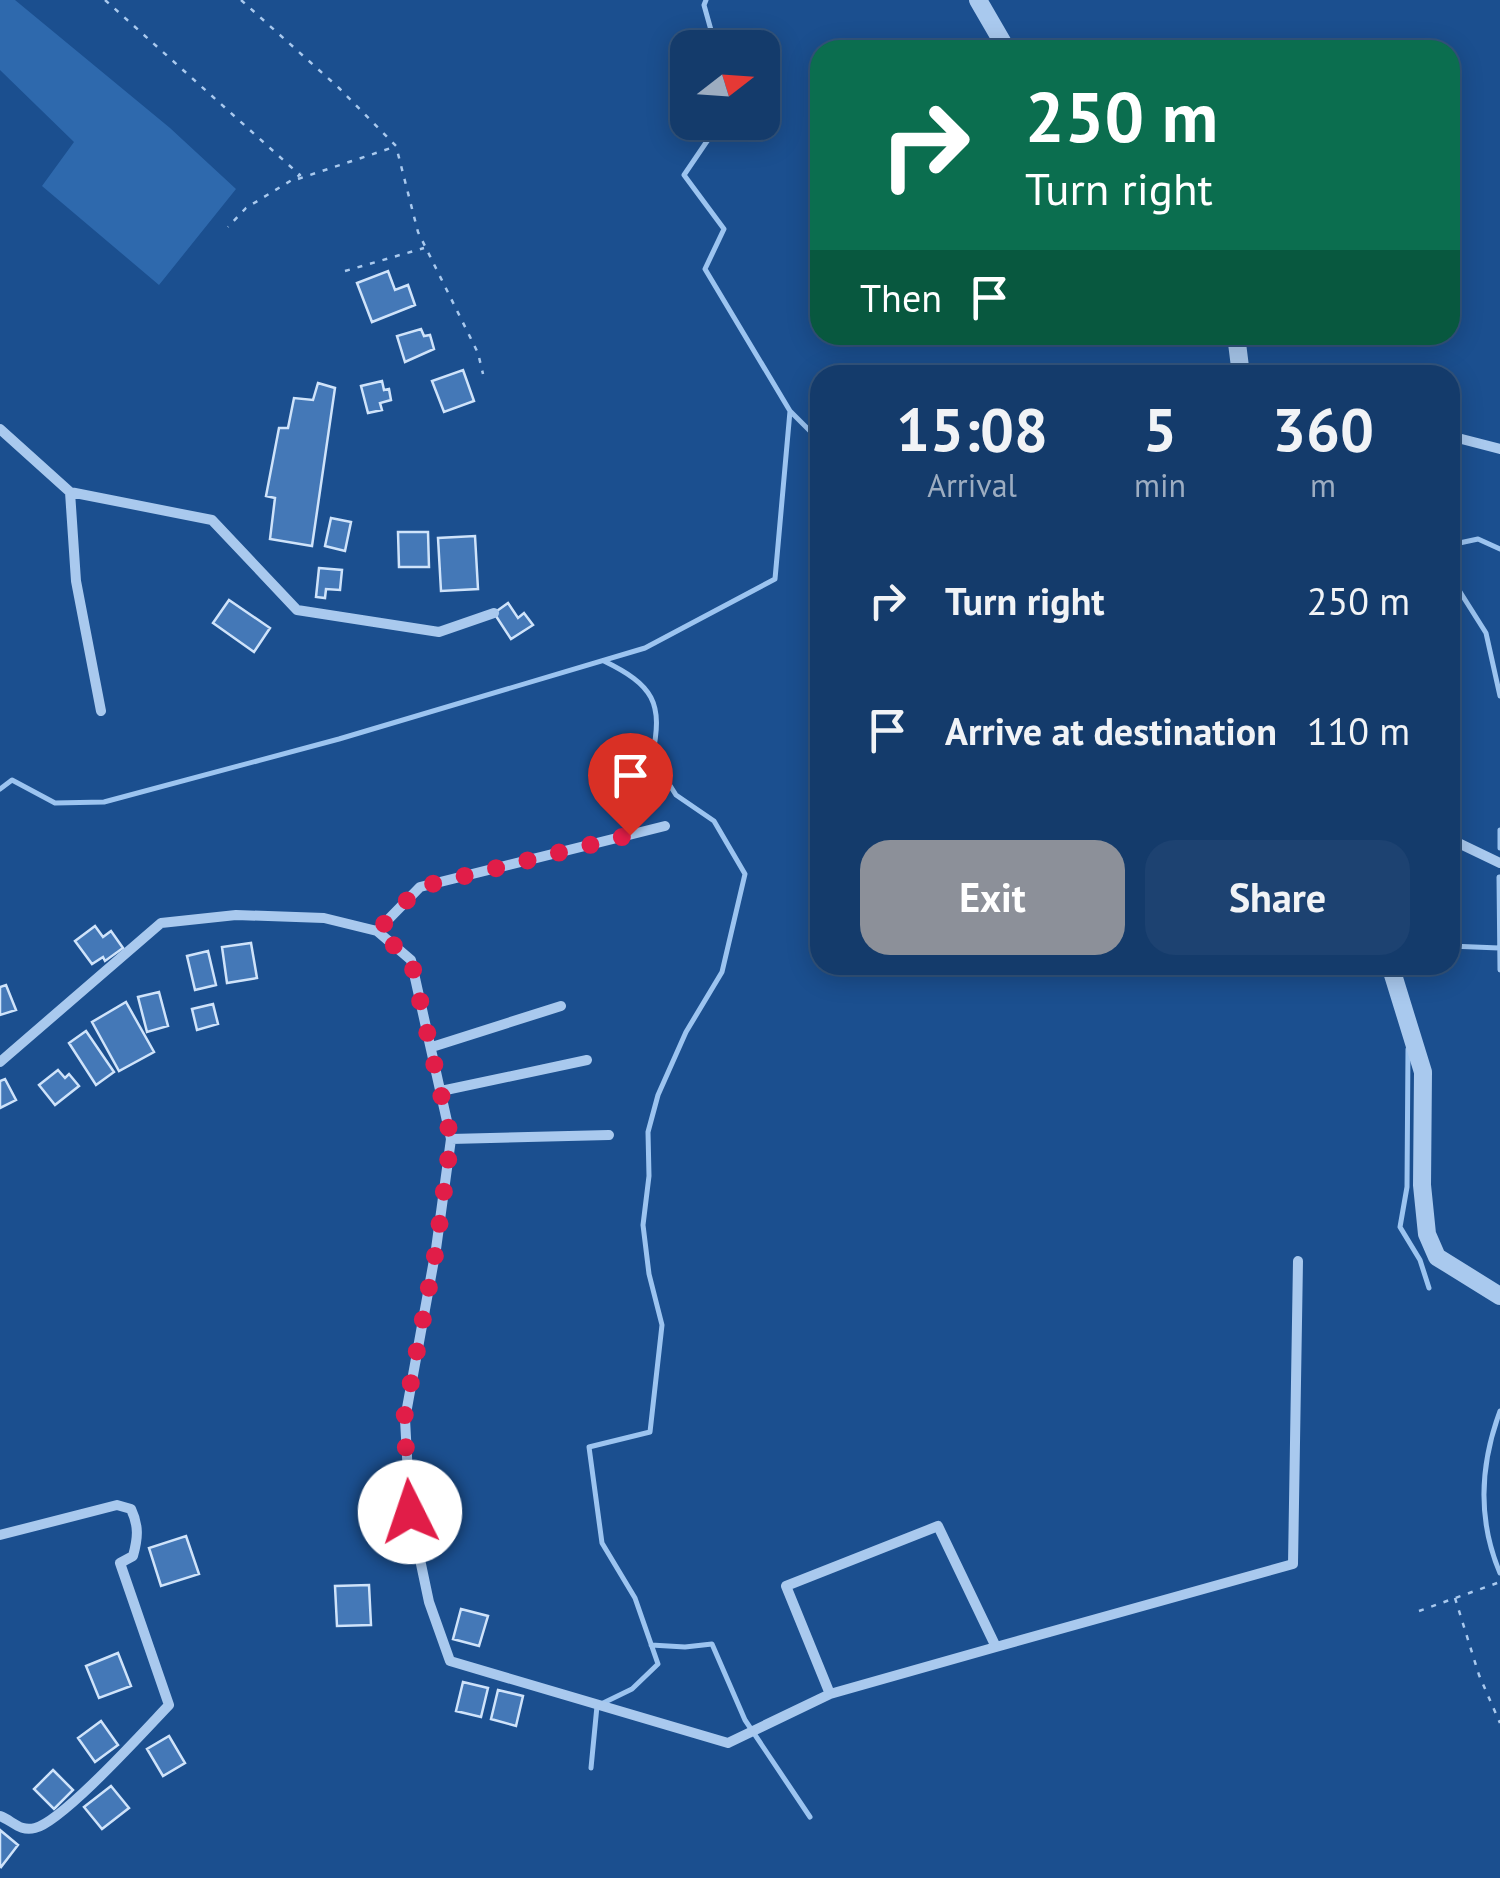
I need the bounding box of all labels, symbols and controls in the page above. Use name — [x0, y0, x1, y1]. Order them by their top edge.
north arrow — [670, 30, 780, 140]
map controls — [670, 30, 780, 140]
text: 250 m — [1025, 71, 1218, 161]
icon: right — [860, 80, 990, 210]
text: Turn right — [1025, 159, 1213, 217]
icon: arrive — [962, 270, 1017, 325]
text: Then — [860, 273, 942, 322]
text: 15:08 — [896, 390, 1048, 468]
text: 5 — [1143, 390, 1177, 468]
text: 360 — [1272, 390, 1374, 468]
text: Arrival — [927, 464, 1017, 506]
text: min — [1134, 464, 1186, 506]
text: m — [1310, 464, 1336, 506]
icon: right — [860, 573, 915, 628]
text: Turn right — [945, 576, 1105, 625]
text: 250 m — [1307, 576, 1410, 625]
icon: arrive — [860, 703, 915, 758]
text: Arrive at destination — [945, 706, 1277, 755]
text: 110 m — [1307, 706, 1410, 755]
pin — [588, 733, 673, 836]
icon: arrive — [603, 748, 658, 803]
button: Exit — [860, 840, 1125, 955]
button: Share — [1145, 840, 1410, 955]
position arrow — [358, 1460, 462, 1564]

